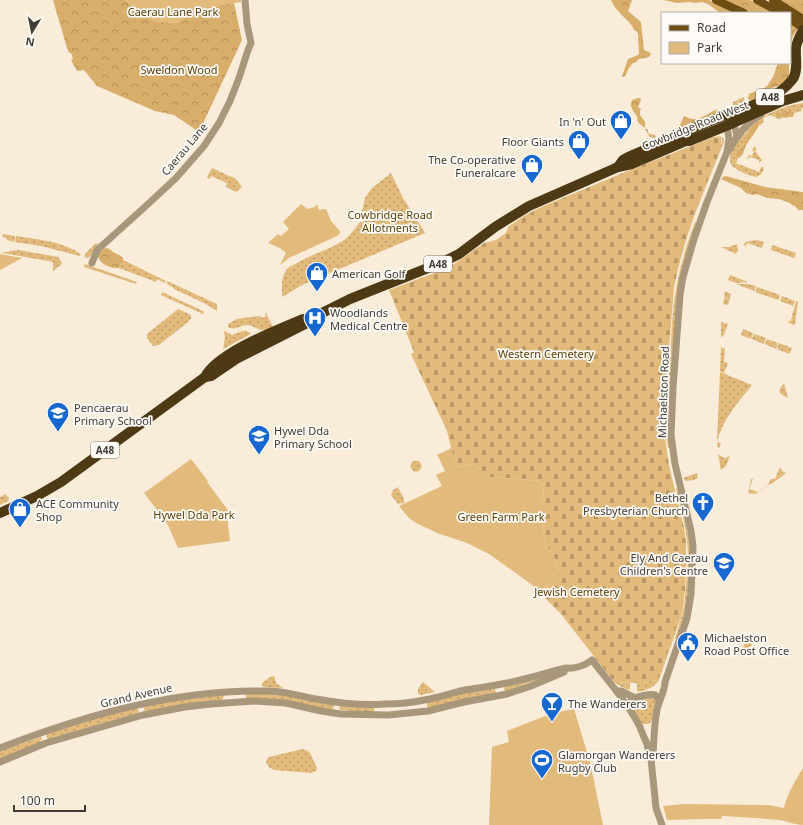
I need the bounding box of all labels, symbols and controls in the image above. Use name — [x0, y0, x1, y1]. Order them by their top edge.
park label: Caerau Lane Park — [128, 4, 218, 19]
north arrow — [12, 12, 52, 52]
legend — [661, 12, 791, 64]
text: Road — [697, 19, 726, 36]
text: N — [24, 34, 36, 51]
text: Park — [697, 39, 723, 56]
park label: Sweldon Wood — [141, 62, 217, 77]
road number: A48 — [756, 89, 784, 105]
street label: Cowbridge Road West — [640, 97, 750, 153]
shop icon: In 'n' Out — [608, 108, 634, 141]
place label: In 'n' Out — [559, 114, 606, 129]
street label: Caerau Lane — [158, 120, 210, 178]
shop icon: Floor Giants — [566, 128, 592, 161]
place label: Floor Giants — [502, 134, 564, 149]
place label: The Co-operative Funeralcare — [428, 152, 516, 180]
shop icon: The Co-operative Funeralcare — [519, 152, 545, 185]
park label: Cowbridge Road Allotments — [347, 207, 433, 235]
road number: A48 — [424, 256, 452, 272]
shop icon: American Golf — [304, 260, 330, 293]
place label: American Golf — [332, 266, 407, 281]
hospital icon: Woodlands Medical Centre — [302, 305, 328, 338]
place label: Woodlands Medical Centre — [330, 305, 407, 333]
park label: Western Cemetery — [498, 346, 594, 361]
street label: Michaelston Road — [654, 346, 672, 438]
school or university icon: Pencaerau Primary School — [45, 400, 71, 433]
place label: Pencaerau Primary School — [74, 400, 152, 428]
school or university icon: Hywel Dda Primary School — [246, 423, 272, 456]
place label: Hywel Dda Primary School — [274, 423, 352, 451]
road number: A48 — [91, 442, 119, 458]
place label: Bethel Presbyterian Church — [583, 490, 688, 518]
church icon: Bethel Presbyterian Church — [690, 490, 716, 523]
shop icon: ACE Community Shop — [7, 496, 33, 529]
place label: ACE Community Shop — [36, 496, 119, 524]
park label: Hywel Dda Park — [153, 507, 235, 522]
park label: Green Farm Park — [457, 509, 545, 524]
place label: Ely And Caerau Children's Centre — [620, 550, 708, 578]
school or university icon: Ely And Caerau Children's Centre — [711, 550, 737, 583]
park label: Jewish Cemetery — [533, 584, 620, 599]
public building icon: Michaelston Road Post Office — [675, 630, 701, 663]
place label: Michaelston Road Post Office — [704, 630, 789, 658]
street label: Grand Avenue — [98, 679, 174, 711]
bar icon: The Wanderers — [539, 690, 565, 723]
place label: The Wanderers — [568, 696, 646, 711]
sports icon: Glamorgan Wanderers Rugby Club — [529, 747, 555, 780]
place label: Glamorgan Wanderers Rugby Club — [558, 747, 675, 775]
scale bar — [14, 787, 85, 813]
text: 100 m — [20, 792, 55, 809]

